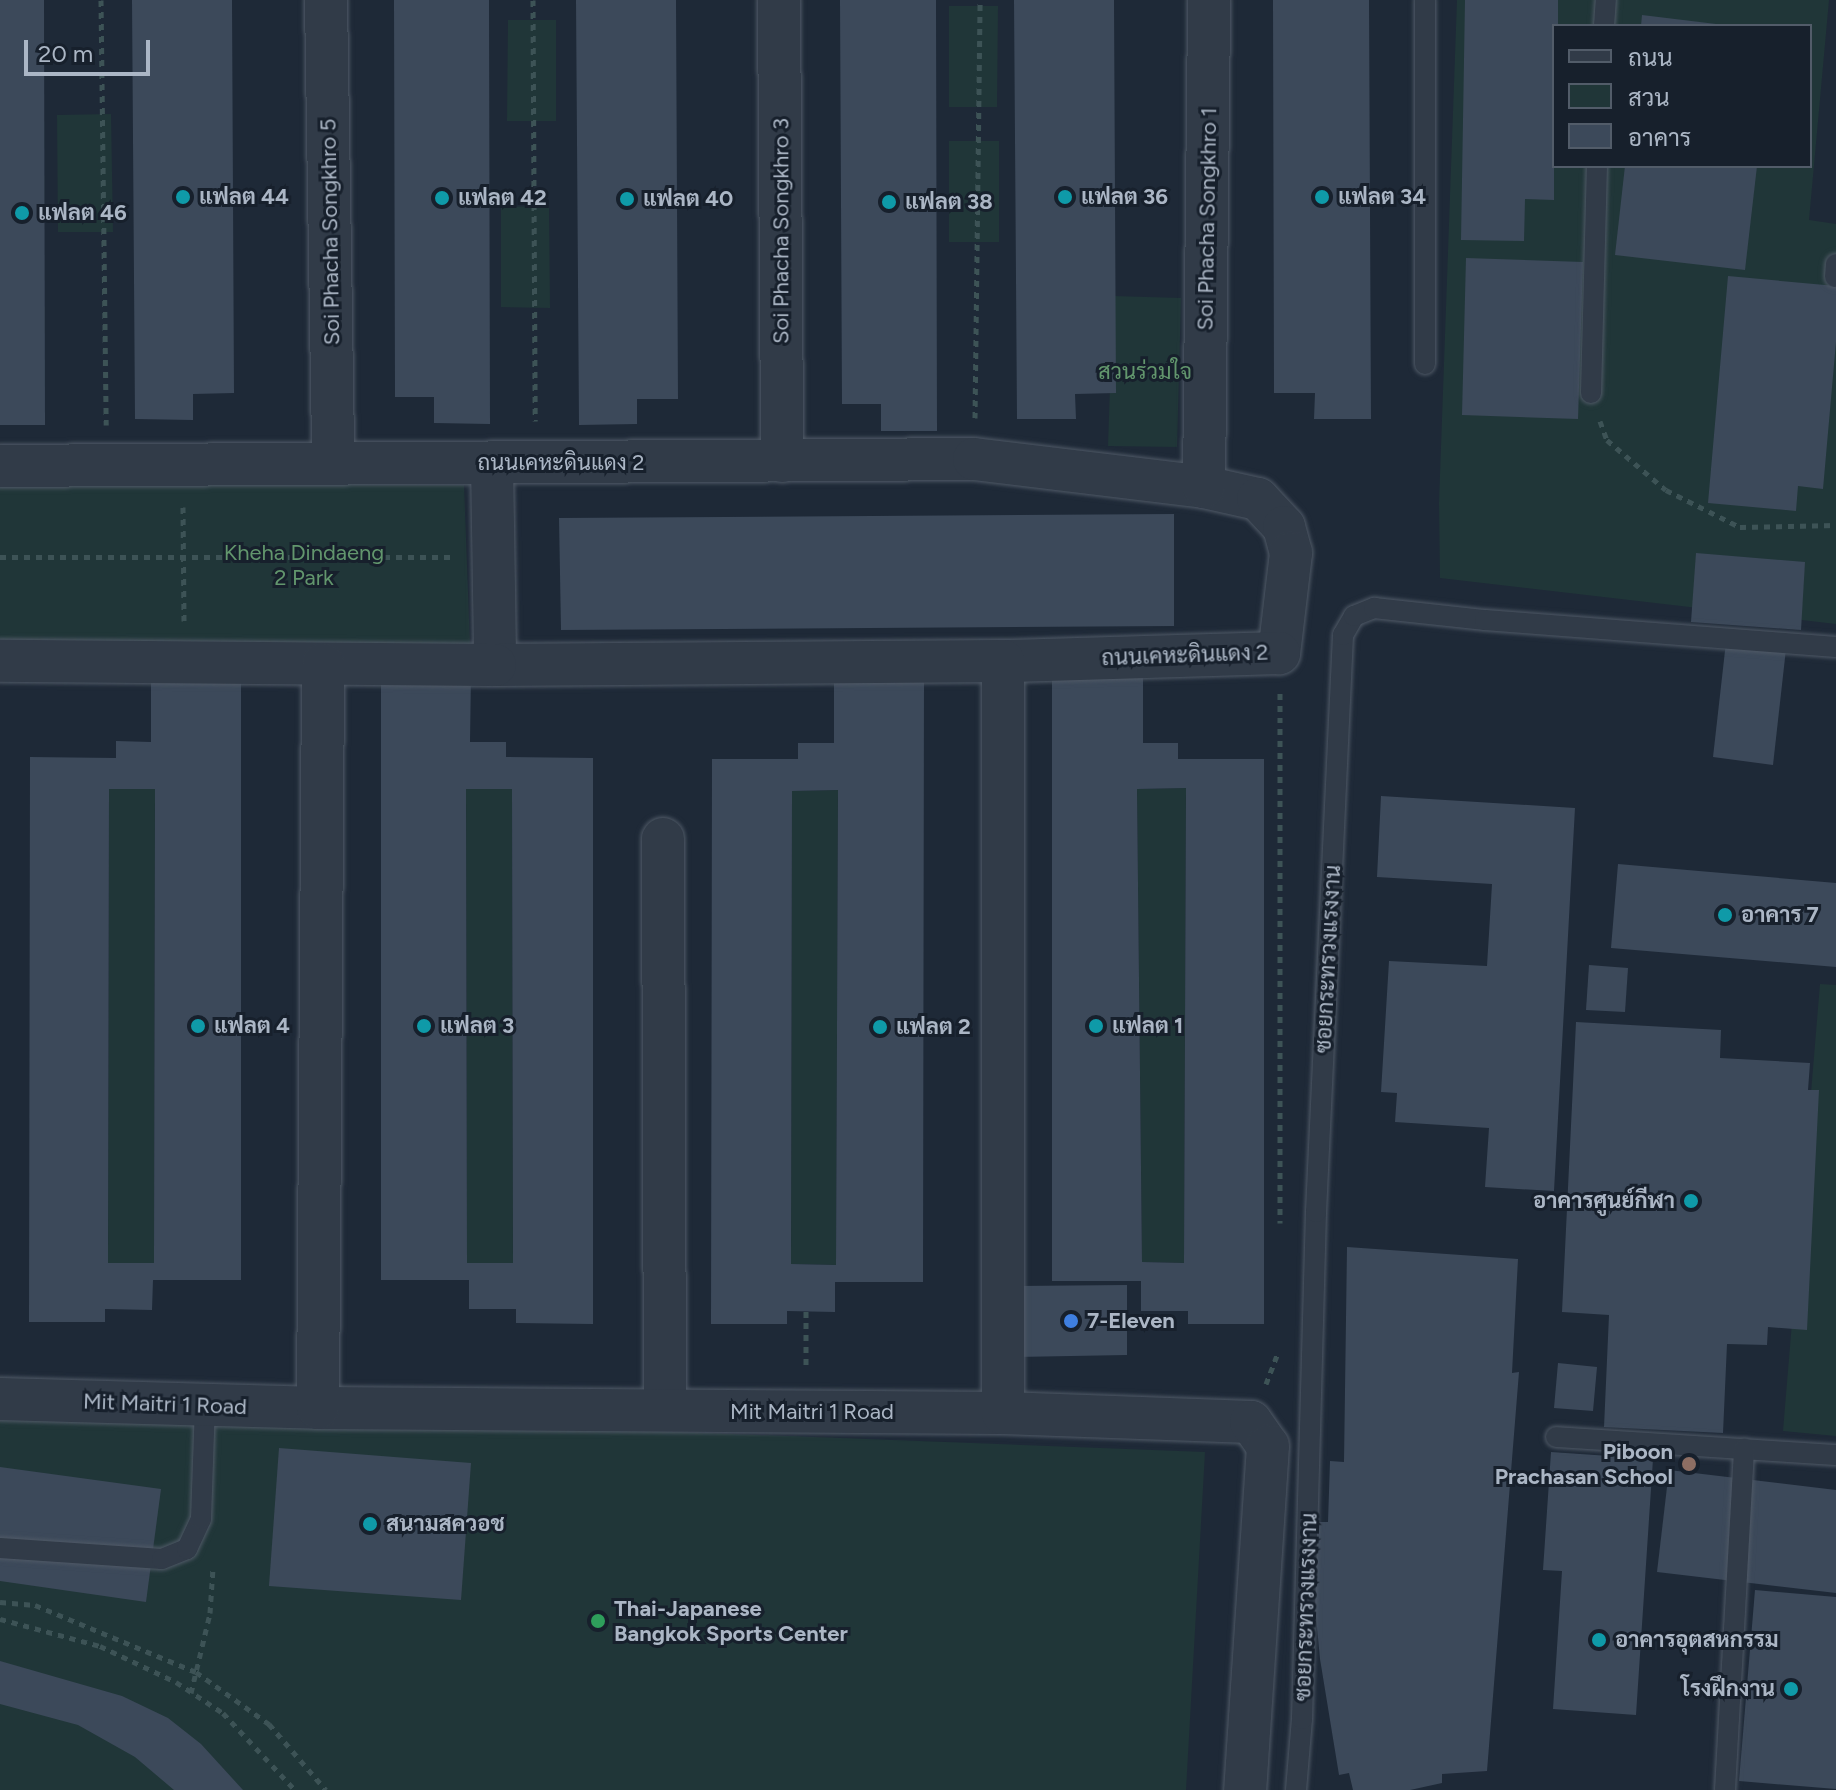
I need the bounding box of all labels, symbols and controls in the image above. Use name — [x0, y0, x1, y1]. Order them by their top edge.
scale bar — [28, 24, 154, 74]
legend — [1552, 24, 1812, 168]
text: 20 m — [38, 39, 93, 68]
text: ถนน — [1628, 43, 1673, 72]
text: สวน — [1628, 83, 1670, 112]
street label: Soi Phacha Songkhro 1 — [1192, 107, 1222, 331]
street label: Soi Phacha Songkhro 3 — [768, 118, 794, 344]
street label: Soi Phacha Songkhro 5 — [315, 119, 345, 345]
text: อาคาร — [1628, 123, 1691, 152]
place label: แฟลต 44 — [199, 184, 289, 210]
place label: แฟลต 36 — [1081, 184, 1168, 210]
place label: แฟลต 34 — [1338, 184, 1426, 210]
place label: แฟลต 42 — [458, 185, 547, 211]
place label: แฟลต 40 — [643, 186, 733, 212]
marker: แฟลต 44 — [174, 188, 192, 206]
marker: แฟลต 36 — [1056, 188, 1074, 206]
marker: แฟลต 34 — [1313, 188, 1331, 206]
marker: แฟลต 42 — [433, 189, 451, 207]
place label: แฟลต 38 — [905, 189, 993, 215]
marker: แฟลต 40 — [618, 190, 636, 208]
marker: แฟลต 38 — [880, 193, 898, 211]
place label: แฟลต 46 — [38, 200, 127, 226]
marker: แฟลต 46 — [13, 204, 31, 222]
park label: สวนร่วมใจ — [1098, 359, 1192, 385]
street label: ถนนเคหะดินแดง 2 — [477, 450, 645, 476]
park label: Kheha Dindaeng 2 Park — [224, 539, 384, 590]
street label: ถนนเคหะดินแดง 2 — [1101, 639, 1269, 671]
street label: ซอยกระทรวงแรงงาน — [1310, 864, 1346, 1054]
place label: อาคาร 7 — [1741, 902, 1819, 928]
marker: อาคาร 7 — [1716, 906, 1734, 924]
place label: แฟลต 4 — [214, 1013, 290, 1039]
place label: แฟลต 3 — [440, 1013, 514, 1039]
place label: แฟลต 1 — [1112, 1013, 1183, 1039]
place label: แฟลต 2 — [896, 1014, 971, 1040]
marker: แฟลต 4 — [189, 1017, 207, 1035]
marker: แฟลต 3 — [415, 1017, 433, 1035]
marker: แฟลต 1 — [1087, 1017, 1105, 1035]
marker: แฟลต 2 — [871, 1018, 889, 1036]
place label: อาคารศูนย์กีฬา — [1533, 1188, 1675, 1214]
marker: อาคารศูนย์กีฬา — [1682, 1192, 1700, 1210]
place label: 7-Eleven — [1087, 1308, 1175, 1334]
marker: 7-Eleven — [1062, 1312, 1080, 1330]
street label: Mit Maitri 1 Road — [83, 1388, 247, 1420]
street label: Mit Maitri 1 Road — [730, 1399, 894, 1425]
place label: Piboon Prachasan School — [1495, 1438, 1673, 1490]
marker: Piboon Prachasan School — [1680, 1455, 1698, 1473]
place label: สนามสควอช — [386, 1511, 505, 1537]
street label: ซอยกระทรวงแรงงาน — [1290, 1512, 1322, 1702]
marker: สนามสควอช — [361, 1515, 379, 1533]
place label: Thai-Japanese Bangkok Sports Center — [614, 1595, 848, 1646]
marker: Thai-Japanese Bangkok Sports Center — [589, 1612, 607, 1630]
place label: อาคารอุตสหกรรม — [1615, 1627, 1779, 1653]
marker: อาคารอุตสหกรรม — [1590, 1631, 1608, 1649]
place label: โรงฝึกงาน — [1681, 1676, 1775, 1702]
marker: โรงฝึกงาน — [1782, 1680, 1800, 1698]

